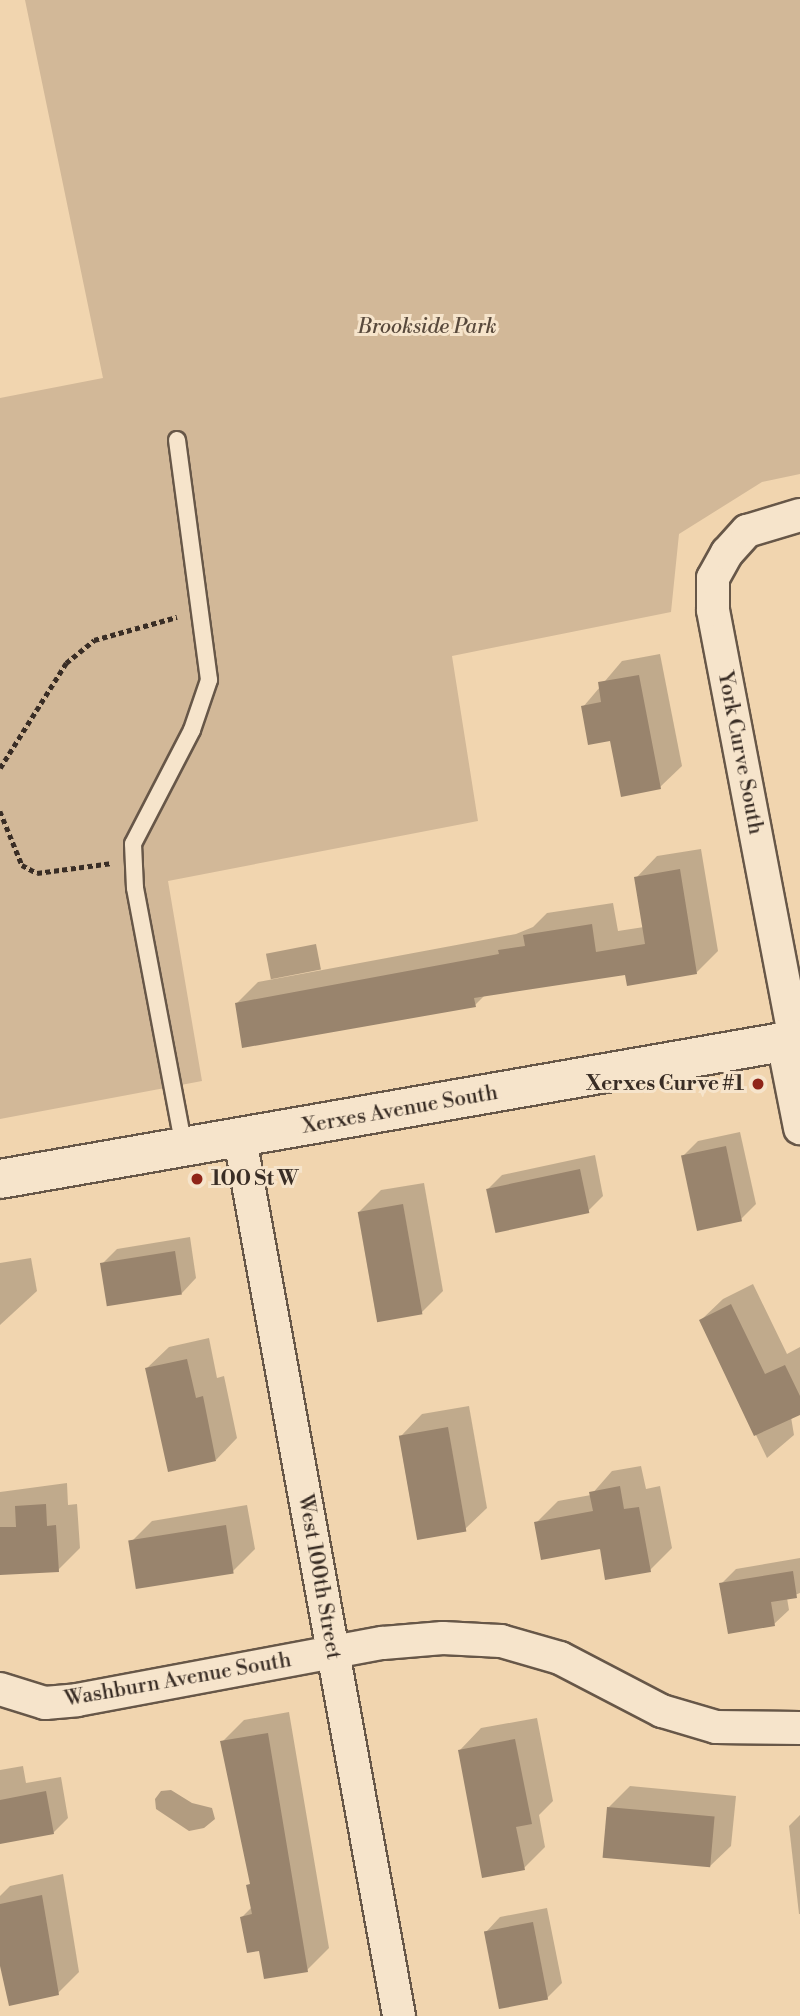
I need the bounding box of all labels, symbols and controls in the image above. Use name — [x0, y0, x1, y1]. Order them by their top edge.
park label: Brookside Park — [358, 314, 496, 340]
street label: York Curve South — [712, 669, 768, 837]
place label: Xerxes Curve #1 — [586, 1071, 744, 1097]
marker: Xerxes Curve #1 — [750, 1076, 766, 1092]
street label: Xerxes Avenue South — [300, 1080, 500, 1140]
place label: 100 St W — [211, 1166, 299, 1192]
marker: 100 St W — [189, 1171, 205, 1187]
street label: West 100th Street — [292, 1492, 346, 1662]
street label: Washburn Avenue South — [63, 1648, 293, 1712]

